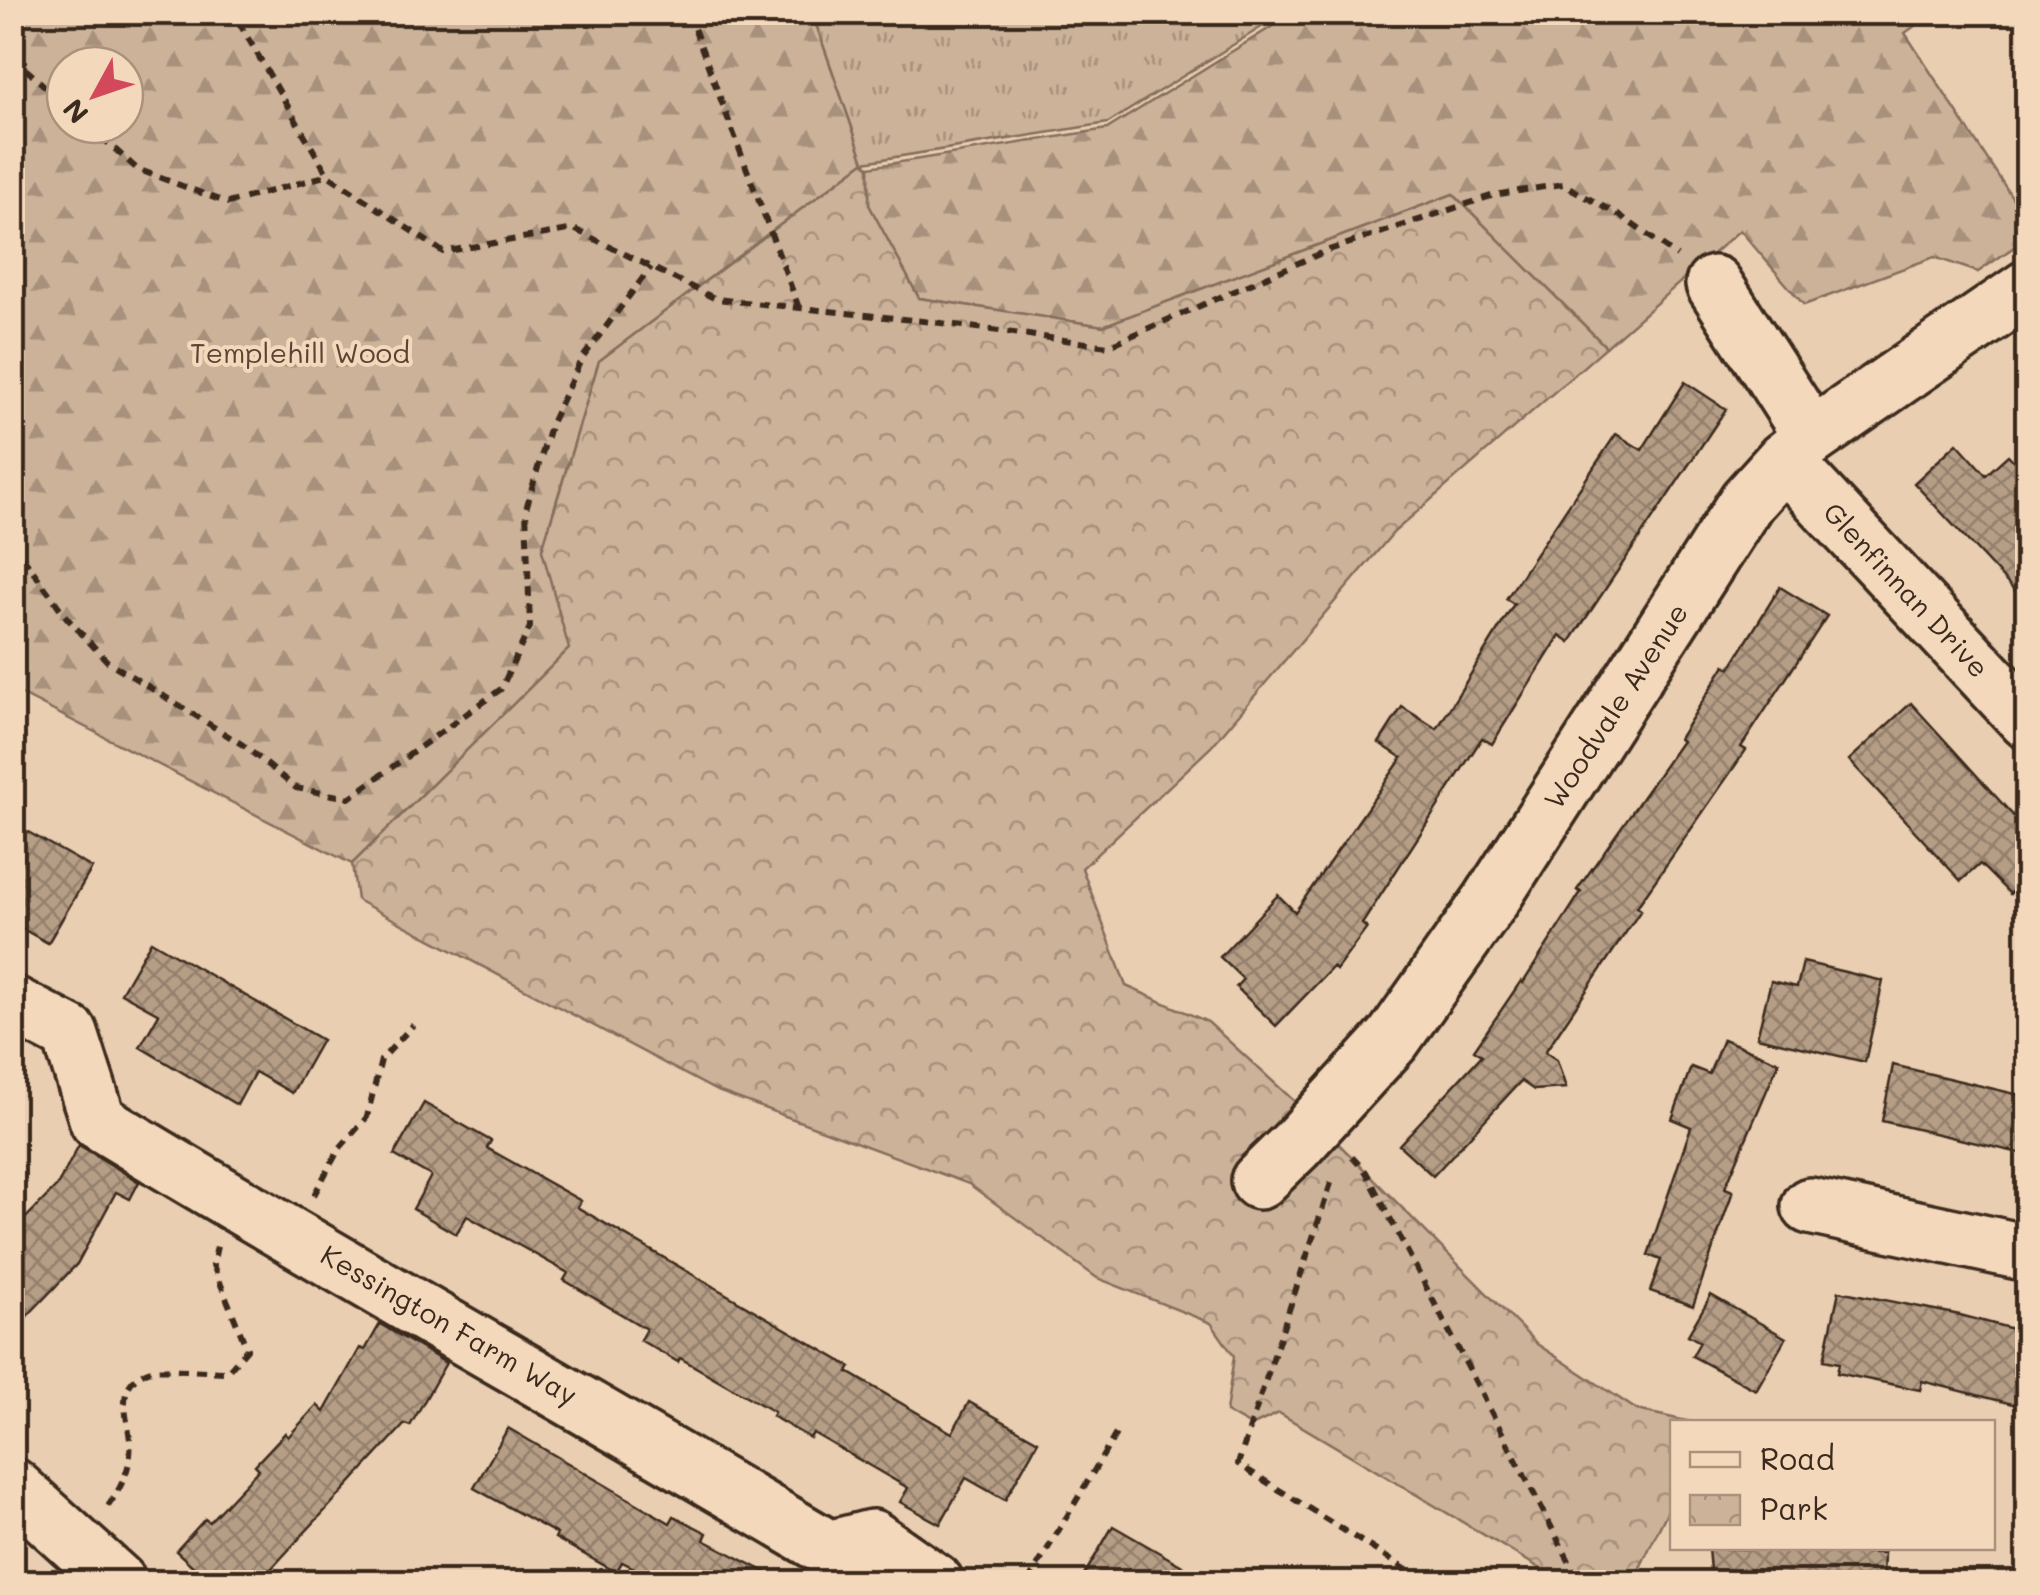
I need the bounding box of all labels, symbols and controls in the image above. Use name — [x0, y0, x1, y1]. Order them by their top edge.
north arrow — [45, 45, 145, 145]
text: N — [54, 92, 96, 131]
park label: Templehill Wood — [190, 334, 410, 370]
street label: Glenfinnan Drive — [1816, 494, 1997, 685]
street label: Woodvale Avenue — [1535, 596, 1695, 815]
street label: Kessington Farm Way — [315, 1236, 584, 1412]
legend — [1670, 1420, 1995, 1550]
text: Road — [1760, 1438, 1835, 1478]
text: Park — [1760, 1488, 1828, 1528]

